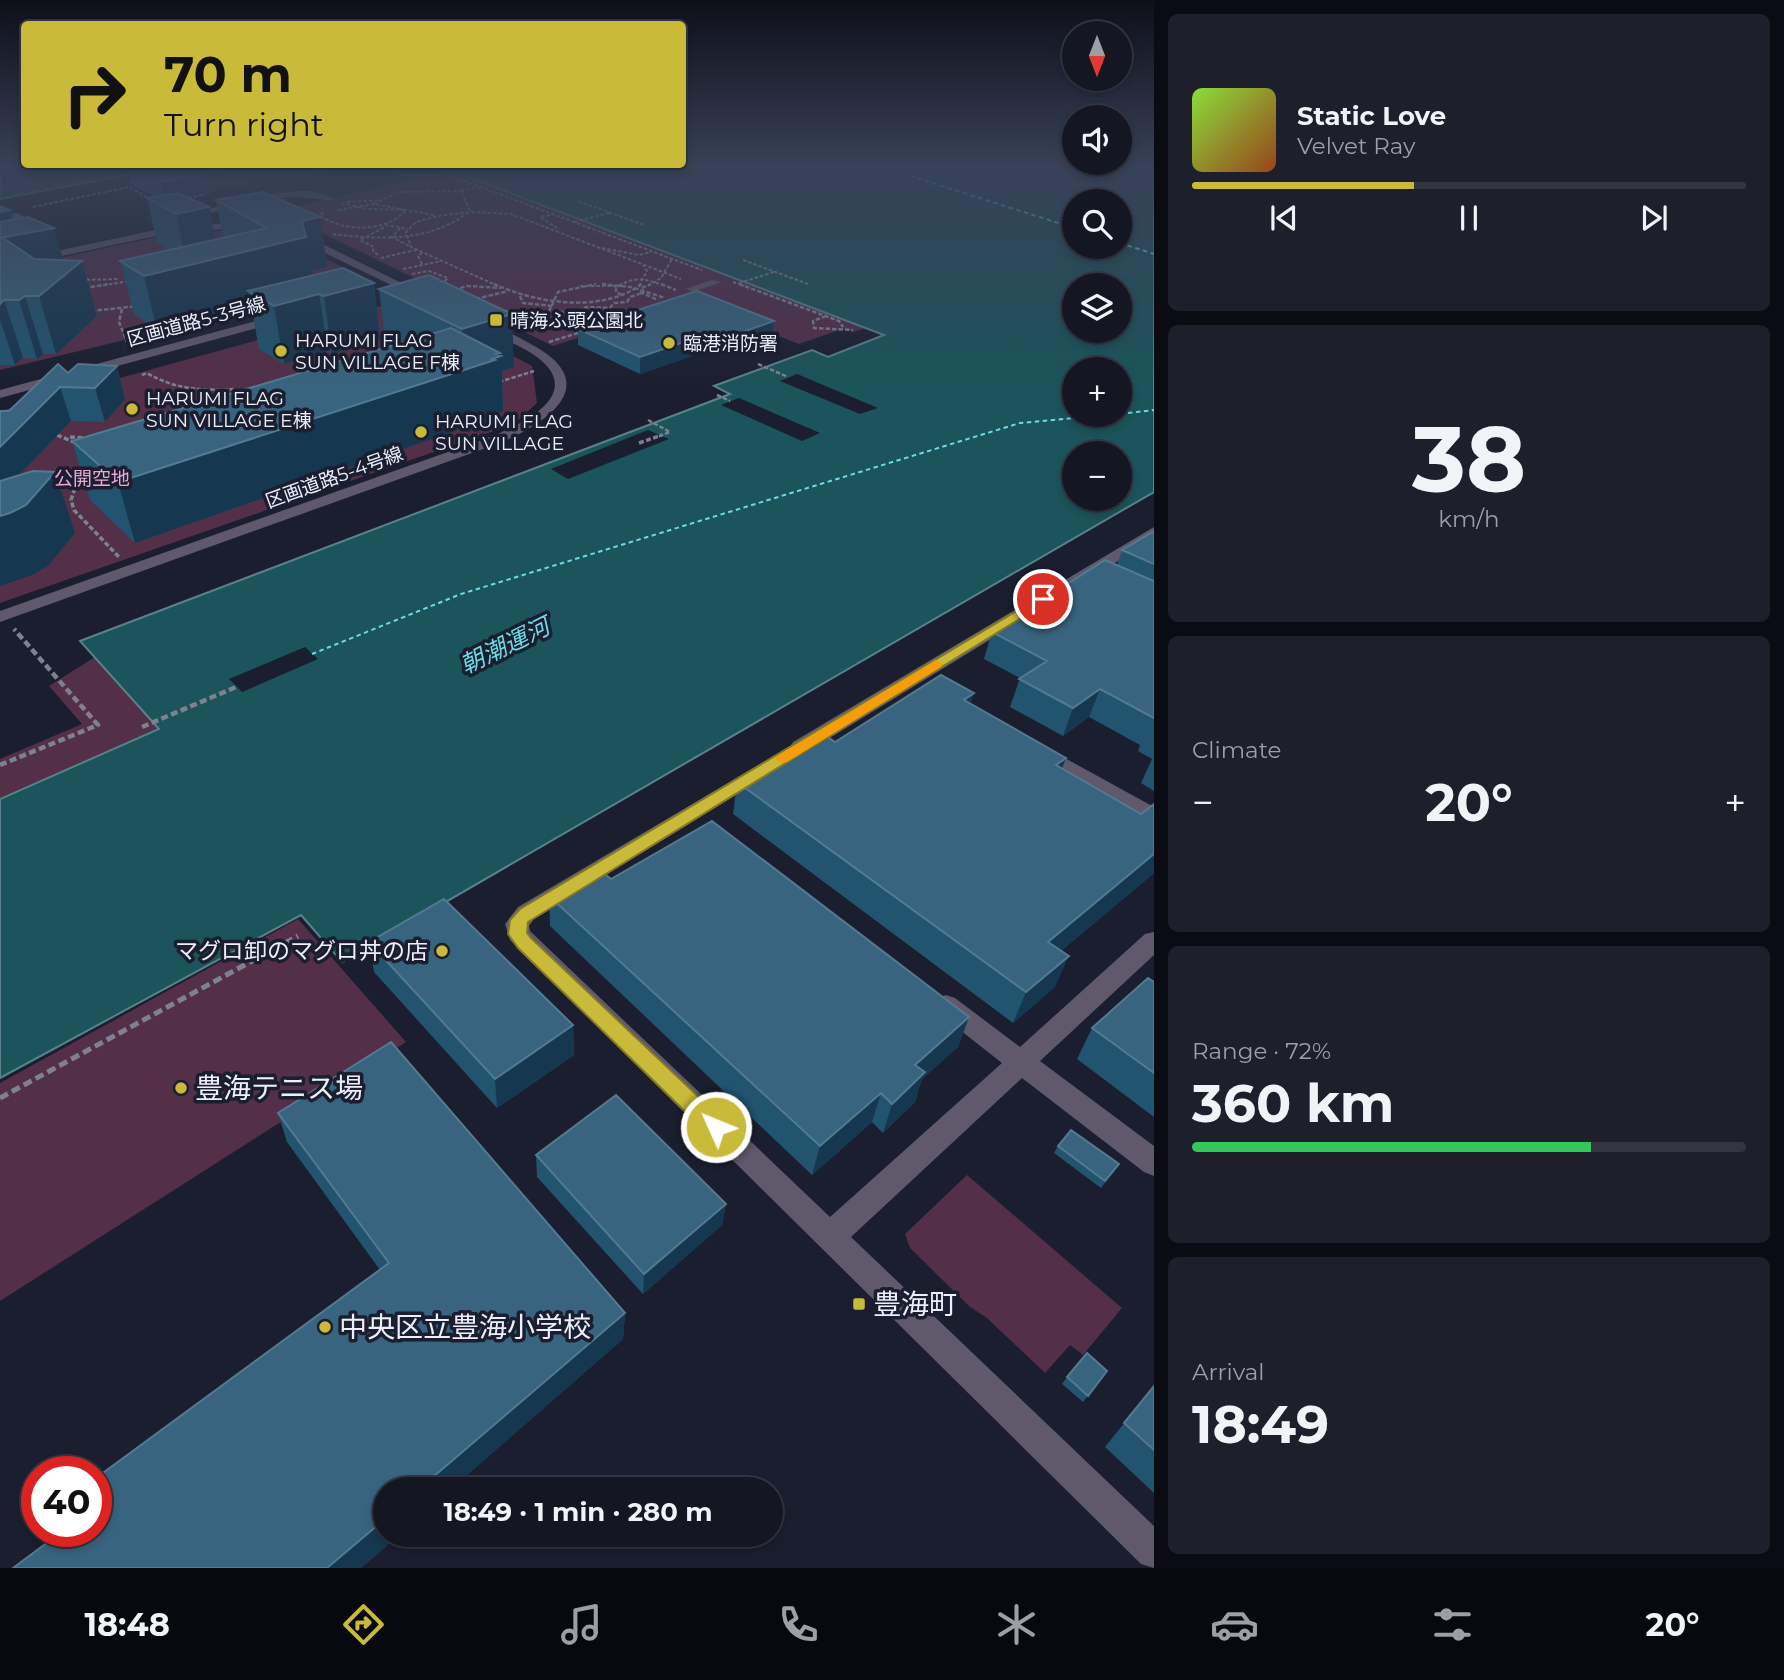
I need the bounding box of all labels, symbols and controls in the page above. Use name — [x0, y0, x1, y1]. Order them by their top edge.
north arrow — [1062, 21, 1132, 91]
map controls — [1062, 21, 1132, 511]
text: 70 m — [164, 45, 292, 104]
icon: right — [49, 49, 140, 140]
text: Static Love — [1297, 100, 1446, 132]
text: Turn right — [164, 105, 324, 144]
button: sound — [1062, 105, 1132, 175]
text: Velvet Ray — [1297, 132, 1415, 160]
button: search — [1062, 189, 1132, 259]
icon: previous — [1265, 199, 1303, 237]
icon: pause — [1450, 199, 1488, 237]
icon: next — [1635, 199, 1673, 237]
button: layers — [1062, 273, 1132, 343]
street label: 区画道路5-3号線 — [124, 292, 268, 351]
place label: 晴海ふ頭公園北 — [510, 309, 643, 332]
marker: 晴海ふ頭公園北 — [488, 312, 504, 328]
place label: HARUMI FLAG SUN VILLAGE F棟 — [295, 329, 460, 374]
place label: 臨港消防署 — [683, 332, 778, 355]
marker: 臨港消防署 — [661, 335, 677, 351]
marker: HARUMI FLAG SUN VILLAGE F棟 — [273, 343, 289, 359]
button: + — [1062, 357, 1132, 427]
place label: HARUMI FLAG SUN VILLAGE E棟 — [146, 387, 312, 432]
marker: HARUMI FLAG SUN VILLAGE E棟 — [124, 401, 140, 417]
text: 38 — [1412, 404, 1526, 515]
place label: HARUMI FLAG SUN VILLAGE — [435, 410, 573, 455]
marker: HARUMI FLAG SUN VILLAGE — [413, 424, 429, 440]
button: − — [1062, 441, 1132, 511]
street label: 区画道路5-4号線 — [262, 442, 406, 513]
park label: 公開空地 — [54, 467, 130, 490]
text: km/h — [1438, 505, 1500, 533]
pin — [1013, 569, 1073, 629]
icon: arrive — [1024, 580, 1062, 618]
water label: 朝潮運河 — [455, 610, 558, 680]
text: Climate — [1192, 736, 1281, 764]
text: 20° — [1425, 771, 1513, 834]
text: − — [1192, 779, 1214, 826]
text: + — [1724, 779, 1746, 826]
place label: マグロ卸のマグロ丼の店 — [175, 937, 428, 965]
marker: マグロ卸のマグロ丼の店 — [434, 943, 450, 959]
text: Range · 72% — [1192, 1037, 1331, 1065]
place label: 豊海テニス場 — [195, 1071, 363, 1105]
text: 360 km — [1192, 1072, 1394, 1135]
marker: 豊海テニス場 — [173, 1080, 189, 1096]
position arrow — [679, 1090, 753, 1164]
place label: 豊海町 — [873, 1287, 957, 1321]
marker: 豊海町 — [851, 1296, 867, 1312]
place label: 中央区立豊海小学校 — [339, 1310, 591, 1344]
marker: 中央区立豊海小学校 — [317, 1319, 333, 1335]
text: Arrival — [1192, 1358, 1265, 1386]
text: 18:49 — [1192, 1393, 1329, 1456]
speed limit sign: 40 — [21, 1456, 112, 1547]
text: 18:49 · 1 min · 280 m — [443, 1496, 713, 1528]
icon: directions — [339, 1600, 388, 1649]
icon: music — [557, 1600, 606, 1649]
icon: phone — [774, 1600, 823, 1649]
icon: climate — [992, 1600, 1041, 1649]
icon: car — [1210, 1600, 1259, 1649]
icon: filters — [1428, 1600, 1477, 1649]
text: 18:48 — [84, 1605, 170, 1644]
text: 20° — [1646, 1605, 1700, 1644]

